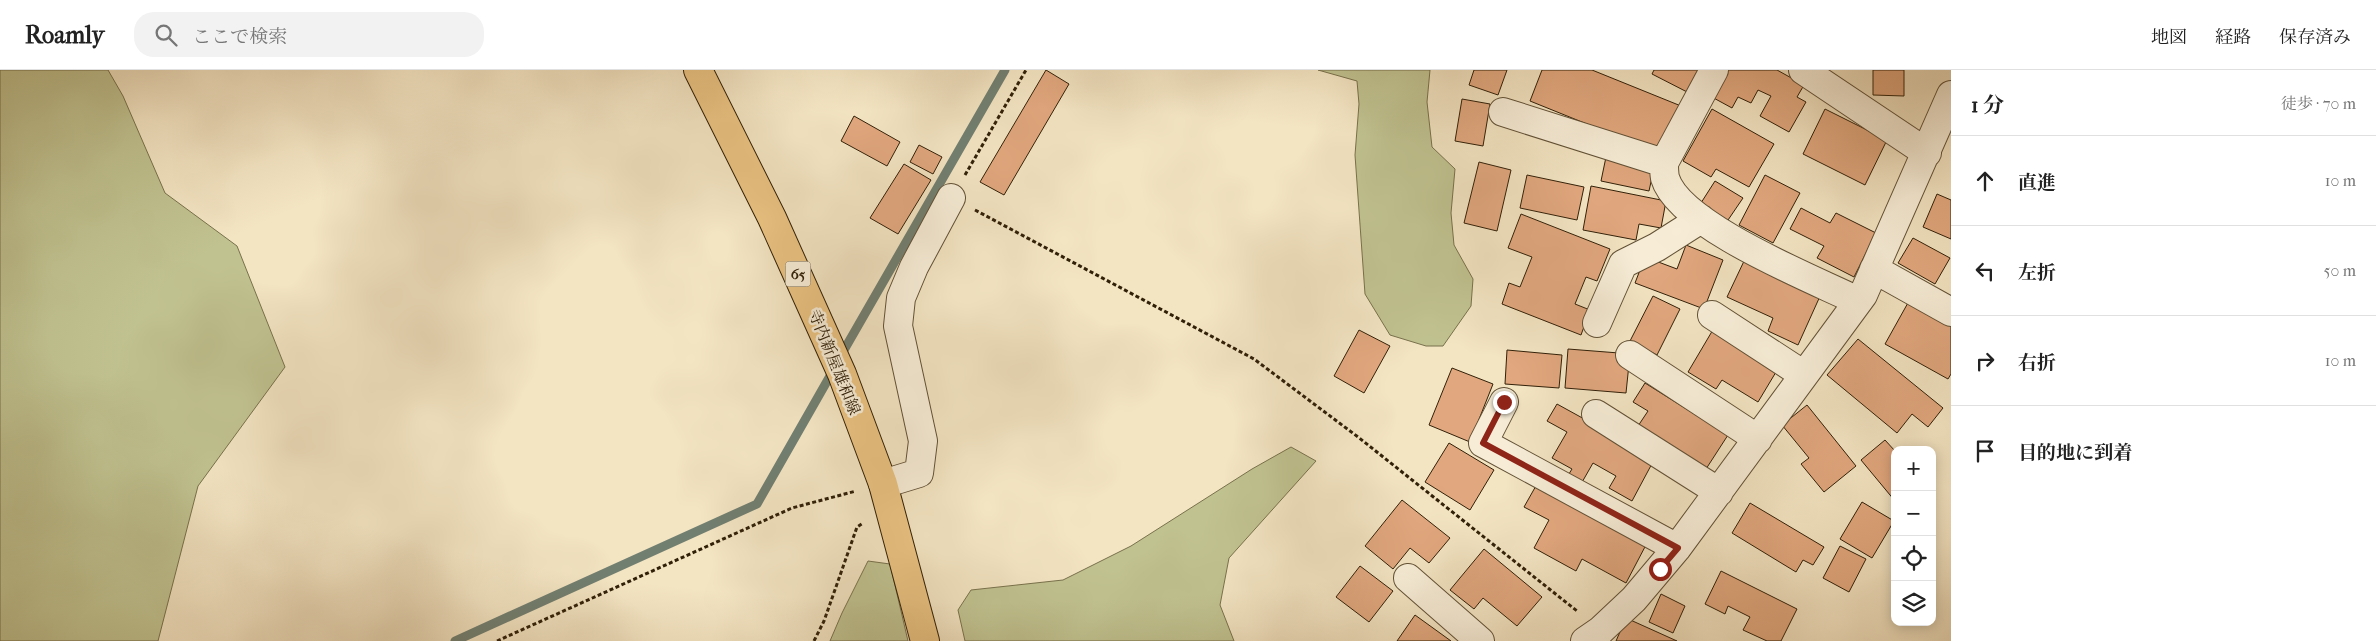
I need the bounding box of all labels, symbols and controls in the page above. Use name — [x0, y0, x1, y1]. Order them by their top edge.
search box — [134, 12, 484, 57]
text: Roamly — [25, 21, 104, 49]
icon: search — [152, 21, 180, 49]
text: ここで検索 — [192, 26, 287, 48]
text: 地図 — [2151, 27, 2187, 48]
text: 経路 — [2215, 27, 2251, 48]
text: 保存済み — [2279, 27, 2351, 48]
text: 1 分 — [1971, 93, 2004, 117]
text: 徒歩 · 70 m — [2281, 94, 2356, 113]
icon: ahead — [1971, 167, 1999, 195]
text: 10 m — [2325, 171, 2356, 190]
text: 直進 — [2018, 172, 2056, 194]
icon: left — [1971, 257, 1999, 285]
text: 50 m — [2324, 261, 2356, 280]
road number: 65 — [786, 262, 810, 286]
text: 左折 — [2018, 262, 2056, 284]
street label: 寺内新屋雄和線 — [805, 307, 864, 418]
icon: right — [1971, 347, 1999, 375]
text: 10 m — [2325, 351, 2356, 370]
text: 右折 — [2018, 352, 2056, 374]
route end — [1493, 391, 1516, 414]
icon: arrive — [1971, 437, 1999, 465]
text: 目的地に到着 — [2018, 442, 2132, 464]
map controls — [1891, 446, 1936, 626]
button: + — [1891, 446, 1936, 491]
button: − — [1891, 491, 1936, 536]
button: locate — [1891, 536, 1936, 581]
route start — [1649, 558, 1672, 581]
button: layers — [1891, 581, 1936, 626]

